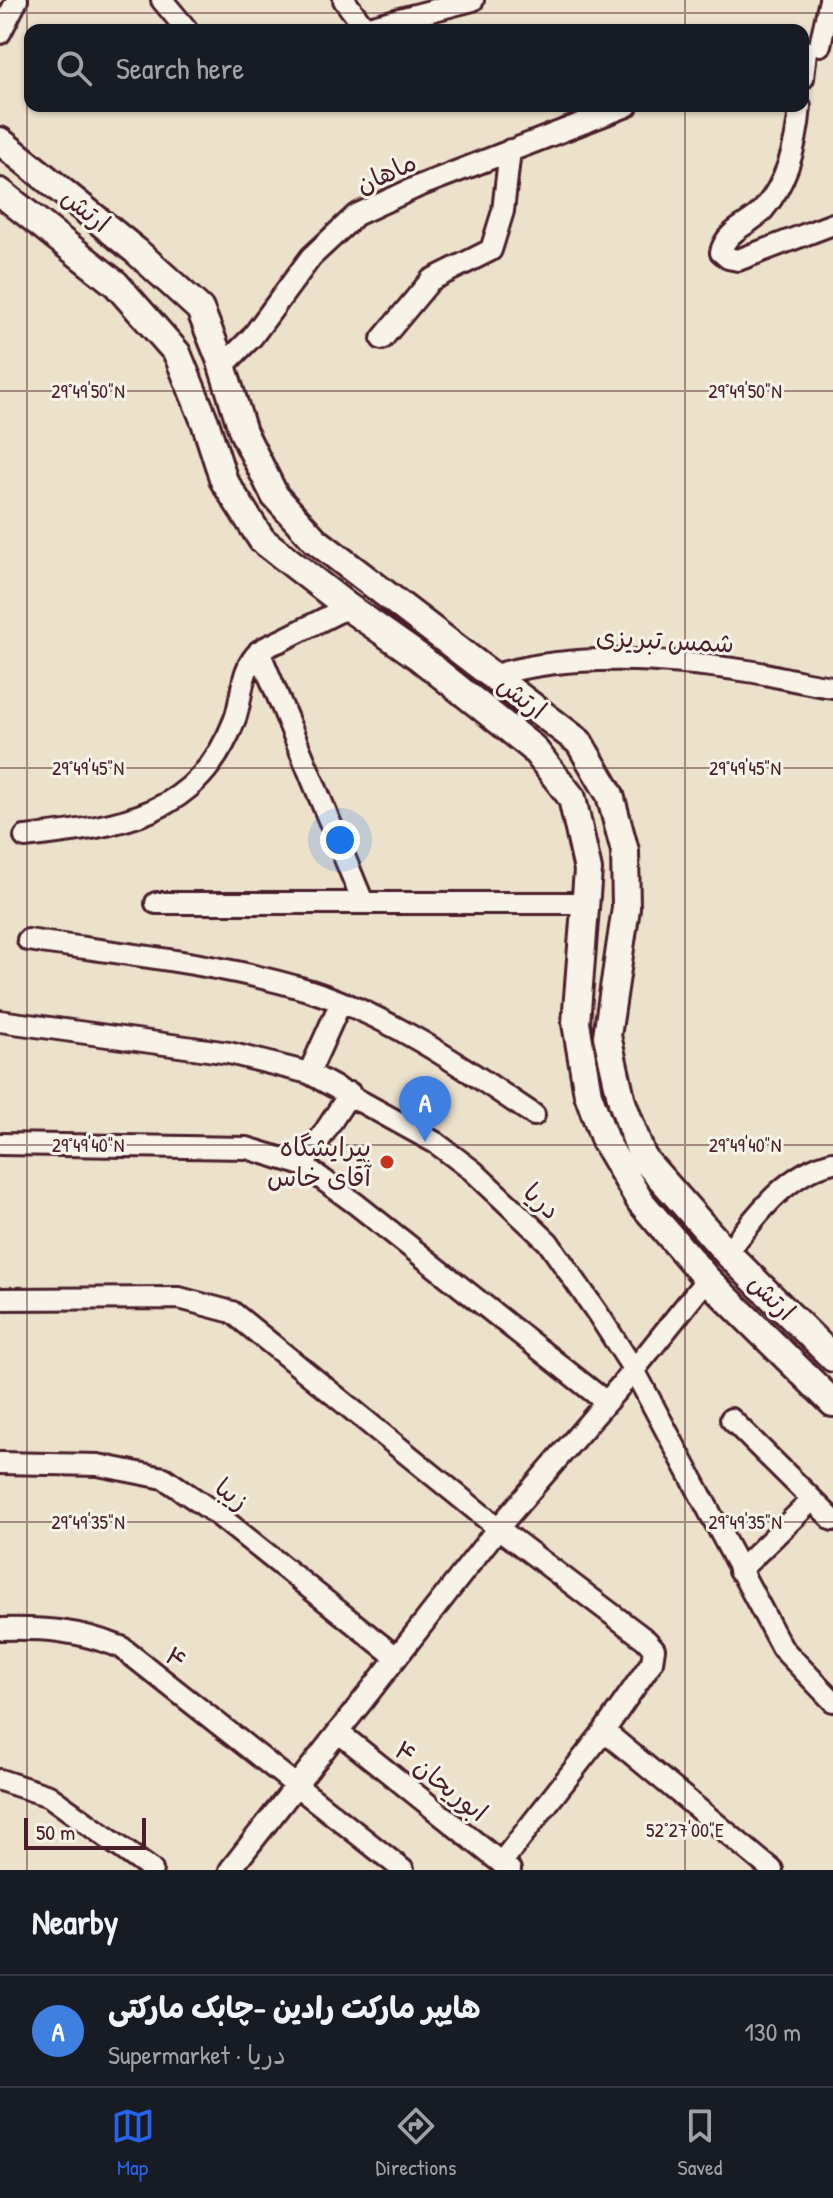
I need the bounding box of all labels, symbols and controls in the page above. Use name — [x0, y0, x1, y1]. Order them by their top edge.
search box — [24, 24, 809, 112]
icon: search — [52, 46, 96, 90]
text: Search here — [116, 48, 244, 88]
street label: ماهان — [350, 144, 422, 201]
street label: ارتش — [55, 179, 118, 240]
text: 29°49'50"N — [51, 377, 125, 404]
text: 29°49'50"N — [708, 377, 782, 404]
street label: شمس تبریزی — [595, 618, 735, 661]
street label: ارتش — [491, 666, 554, 727]
text: 29°49'45"N — [52, 754, 124, 781]
text: 29°49'45"N — [709, 754, 781, 781]
your location — [320, 820, 360, 860]
pin: A — [399, 1076, 451, 1142]
place label: پیرایشگاه آقای خاس — [267, 1129, 373, 1194]
text: 29°49'40"N — [52, 1131, 124, 1158]
text: 29°49'40"N — [709, 1131, 781, 1158]
marker: پیرایشگاه آقای خاس — [378, 1153, 396, 1171]
street label: دریا — [516, 1175, 568, 1227]
street label: ارتش — [741, 1265, 804, 1328]
street label: زیبا — [208, 1469, 256, 1518]
text: 29°49'35"N — [51, 1508, 125, 1535]
text: 29°49'35"N — [708, 1508, 782, 1535]
street label: ۴ — [158, 1638, 195, 1677]
street label: ابوریحان ۴ — [387, 1732, 495, 1829]
scale bar — [24, 1814, 146, 1850]
text: 52°27'00"E — [646, 1816, 724, 1843]
text: 50 m — [36, 1817, 75, 1847]
text: Nearby — [32, 1899, 118, 1945]
text: هایپر مارکت رادین -چابک مارکتی — [108, 1987, 481, 2027]
text: A — [52, 2014, 64, 2049]
text: 130 m — [745, 2014, 801, 2049]
text: Supermarket · دریا — [108, 2037, 286, 2072]
tab: Map — [111, 2104, 155, 2182]
tab: Directions — [376, 2104, 457, 2182]
tab: Saved — [678, 2104, 722, 2182]

